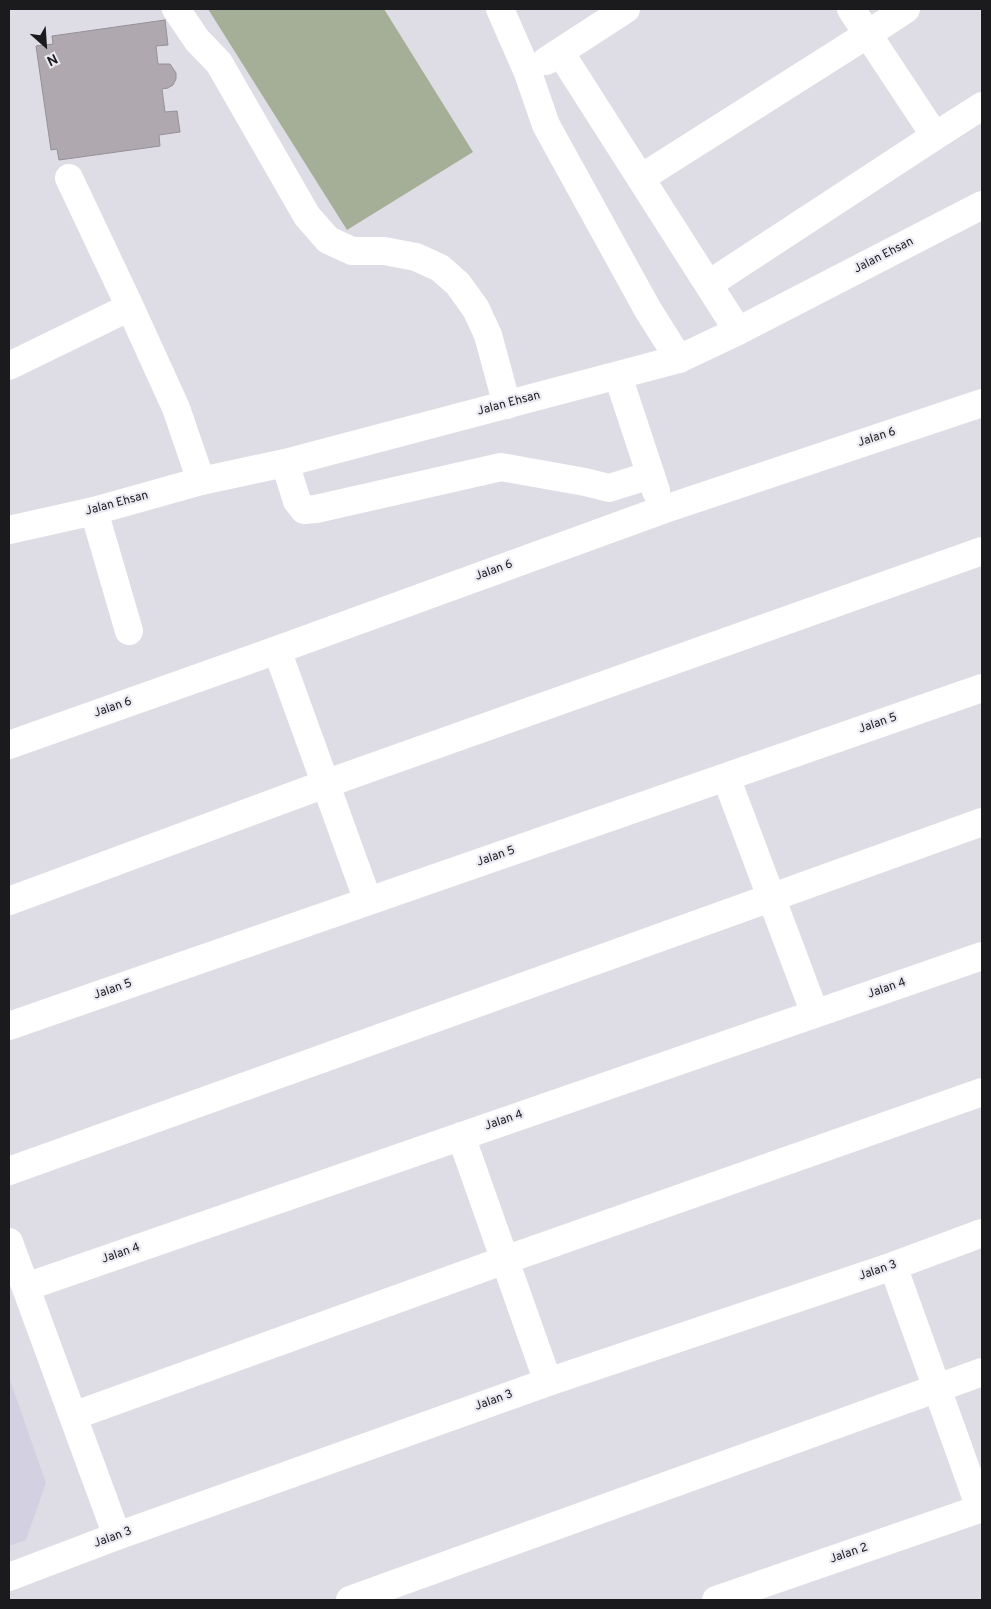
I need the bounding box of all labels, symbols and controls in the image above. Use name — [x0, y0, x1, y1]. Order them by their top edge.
north arrow — [20, 20, 70, 70]
text: N — [44, 49, 60, 69]
street label: Jalan Ehsan — [852, 235, 916, 277]
street label: Jalan Ehsan — [476, 389, 542, 419]
street label: Jalan 6 — [856, 425, 898, 451]
street label: Jalan Ehsan — [84, 489, 150, 519]
street label: Jalan 6 — [473, 558, 515, 584]
street label: Jalan 6 — [92, 695, 134, 721]
street label: Jalan 5 — [857, 711, 899, 737]
street label: Jalan 5 — [475, 844, 517, 870]
street label: Jalan 4 — [866, 976, 908, 1002]
street label: Jalan 5 — [92, 977, 134, 1003]
street label: Jalan 4 — [483, 1108, 525, 1134]
street label: Jalan 4 — [100, 1241, 142, 1267]
street label: Jalan 3 — [857, 1258, 899, 1284]
street label: Jalan 3 — [473, 1388, 515, 1414]
street label: Jalan 3 — [92, 1525, 134, 1551]
street label: Jalan 2 — [828, 1541, 870, 1567]

